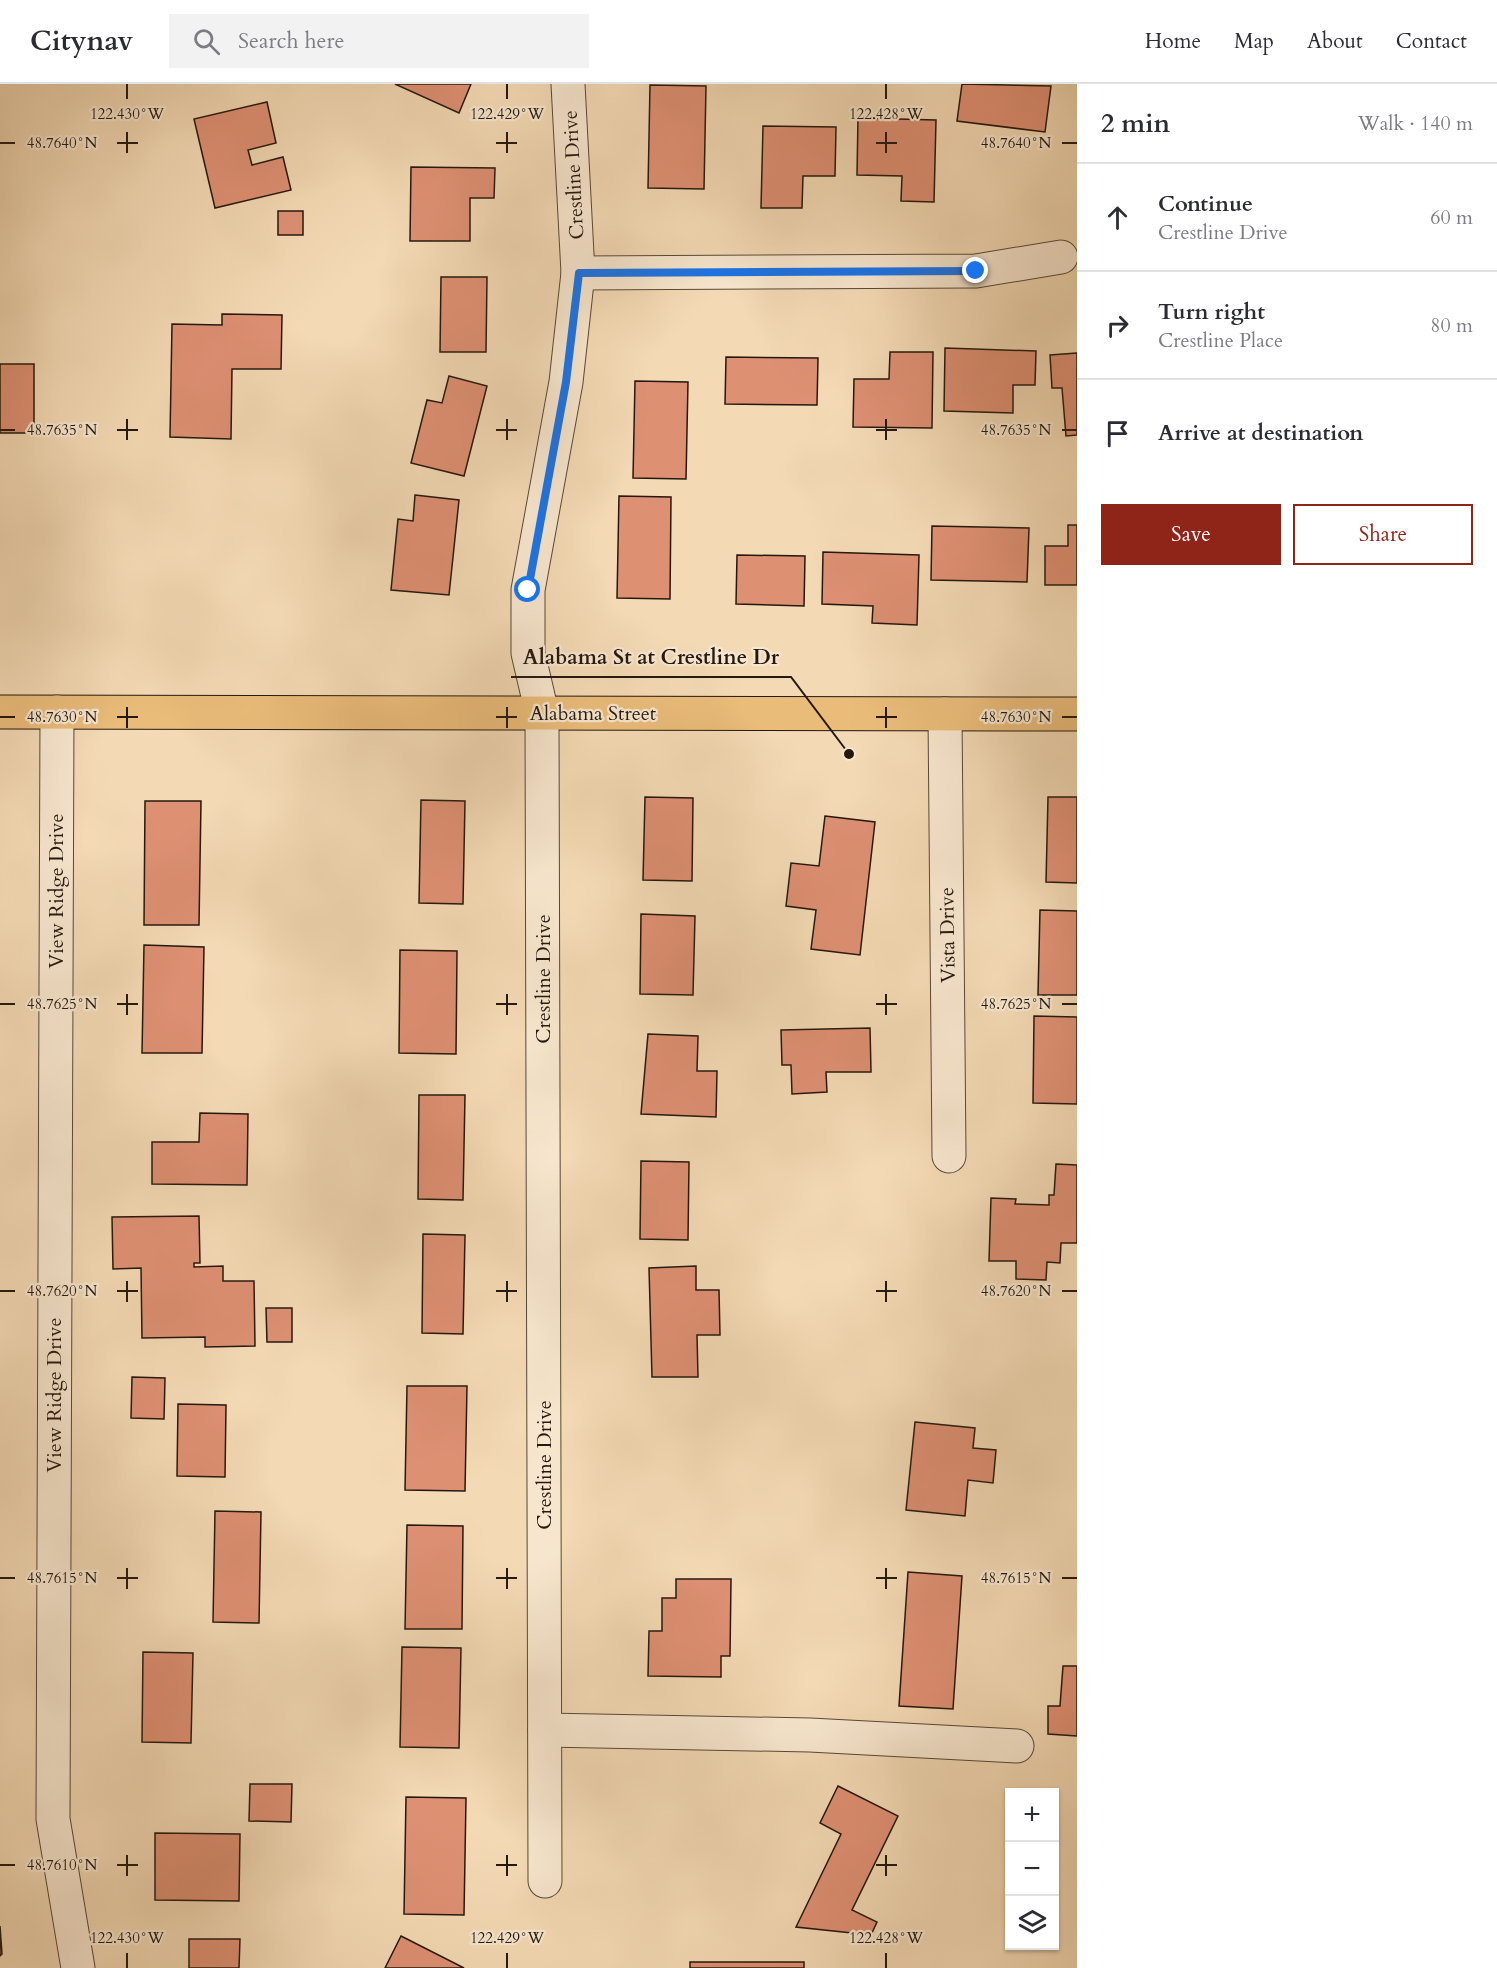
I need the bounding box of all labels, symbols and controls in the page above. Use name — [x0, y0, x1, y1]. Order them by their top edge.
search box — [169, 14, 589, 68]
text: Citynav — [30, 22, 133, 60]
icon: search — [190, 25, 223, 58]
text: Search here — [238, 26, 345, 56]
text: Home — [1145, 27, 1201, 56]
text: Map — [1234, 27, 1274, 56]
text: About — [1307, 27, 1363, 56]
text: Contact — [1396, 27, 1467, 56]
text: 122.430°W — [90, 104, 165, 124]
text: 122.429°W — [470, 104, 545, 124]
text: 122.428°W — [849, 104, 924, 124]
text: 2 min — [1101, 106, 1170, 141]
street label: Crestline Drive — [557, 110, 590, 240]
text: Walk · 140 m — [1358, 110, 1473, 137]
text: 48.7640°N — [27, 133, 97, 153]
text: 48.7640°N — [981, 133, 1051, 153]
text: Continue — [1158, 189, 1253, 219]
icon: ahead — [1101, 201, 1134, 234]
text: 60 m — [1430, 204, 1473, 231]
text: Crestline Drive — [1158, 219, 1288, 246]
route end — [962, 257, 988, 283]
text: Turn right — [1158, 297, 1265, 327]
icon: right — [1101, 309, 1134, 342]
text: 80 m — [1430, 312, 1473, 339]
text: Crestline Place — [1158, 327, 1283, 354]
icon: arrive — [1101, 417, 1134, 450]
text: Arrive at destination — [1158, 418, 1363, 448]
text: 48.7635°N — [27, 420, 97, 440]
text: 48.7635°N — [981, 420, 1051, 440]
button: Save — [1101, 504, 1281, 565]
button: Share — [1293, 504, 1473, 565]
route start — [514, 576, 540, 602]
callout: Alabama St at Crestline Dr — [511, 638, 791, 677]
text: Alabama St at Crestline Dr — [523, 643, 780, 672]
street label: Alabama Street — [530, 700, 657, 727]
text: 48.7630°N — [27, 707, 97, 727]
text: 48.7630°N — [981, 707, 1051, 727]
street label: View Ridge Drive — [43, 814, 70, 968]
street label: Vista Drive — [933, 887, 962, 983]
street label: Crestline Drive — [530, 914, 557, 1044]
text: 48.7625°N — [27, 994, 97, 1014]
text: 48.7625°N — [981, 994, 1051, 1014]
text: 48.7620°N — [27, 1281, 97, 1301]
text: 48.7620°N — [981, 1281, 1051, 1301]
street label: View Ridge Drive — [41, 1318, 68, 1472]
street label: Crestline Drive — [531, 1400, 558, 1530]
text: 48.7615°N — [27, 1568, 97, 1588]
text: 48.7615°N — [981, 1568, 1051, 1588]
map controls — [1005, 1788, 1059, 1950]
button: + — [1005, 1788, 1059, 1842]
button: − — [1005, 1842, 1059, 1896]
text: 48.7610°N — [27, 1855, 97, 1875]
button: layers — [1005, 1896, 1059, 1950]
text: 122.430°W — [90, 1928, 165, 1948]
text: 122.429°W — [470, 1928, 545, 1948]
text: 122.428°W — [849, 1928, 924, 1948]

